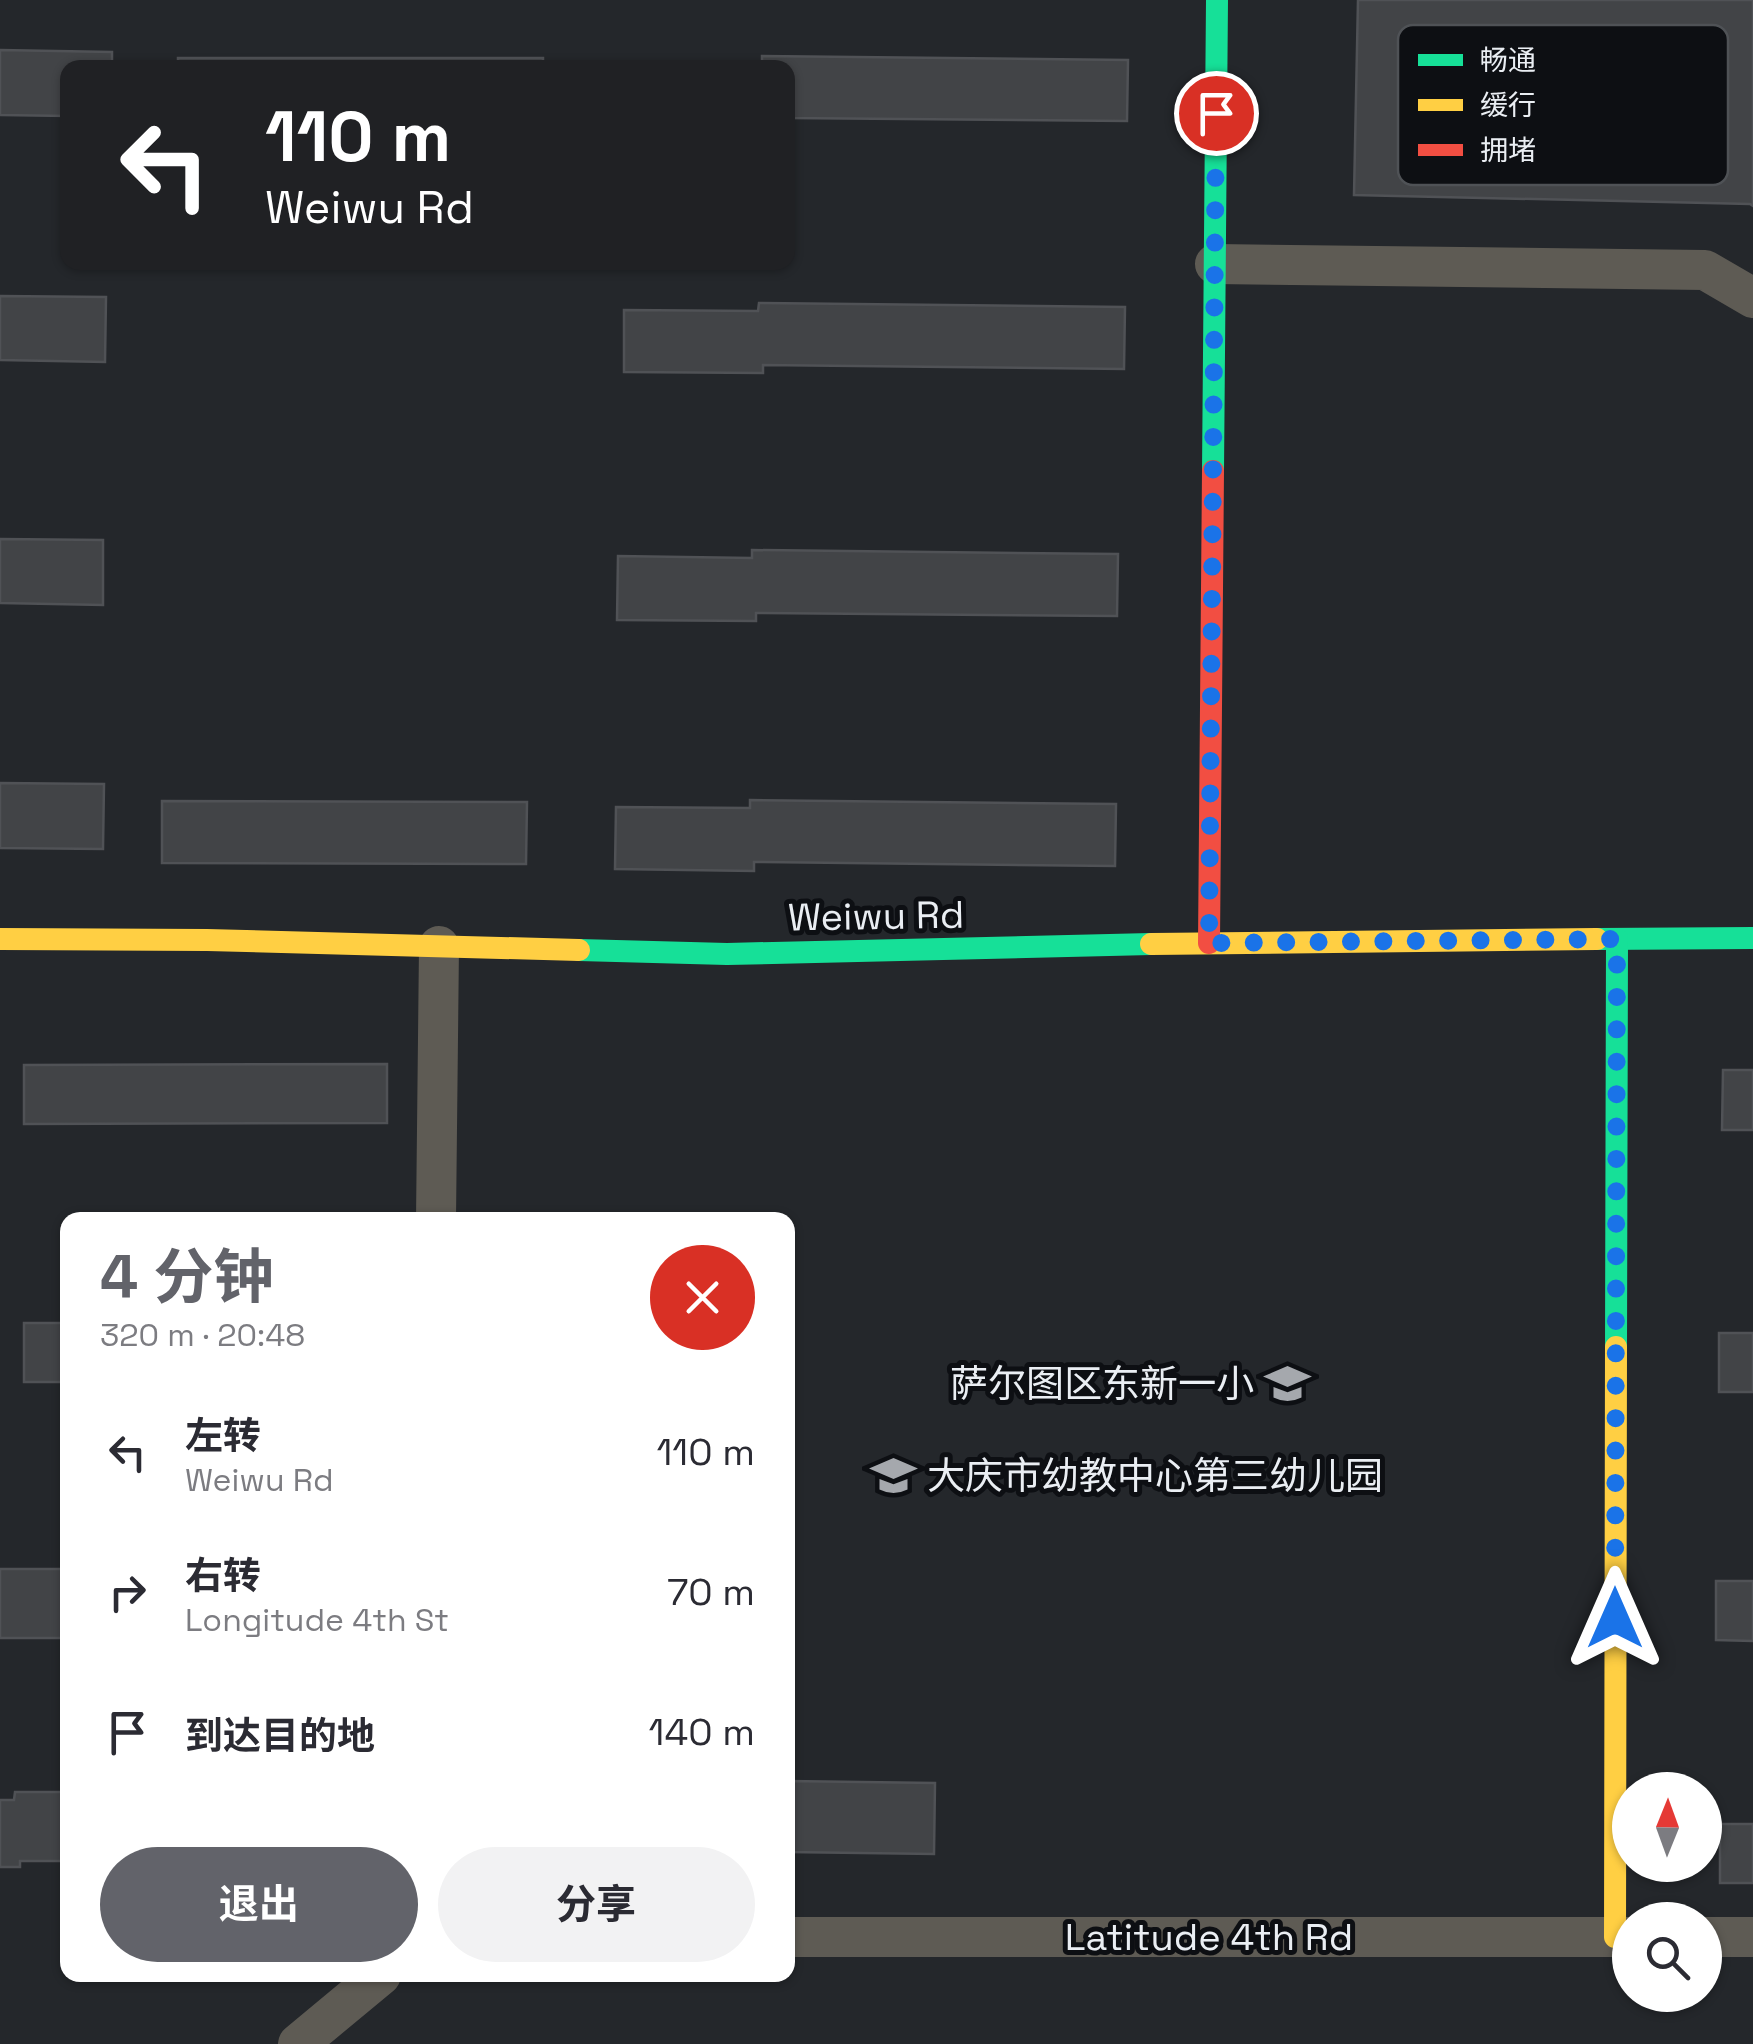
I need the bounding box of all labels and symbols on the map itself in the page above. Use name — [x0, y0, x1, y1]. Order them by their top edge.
legend — [1398, 25, 1728, 185]
text: 畅通 — [1480, 42, 1536, 78]
pin — [1174, 71, 1259, 156]
text: 缓行 — [1480, 87, 1536, 123]
text: 拥堵 — [1480, 132, 1536, 168]
street label: Weiwu Rd — [787, 890, 965, 942]
place label: 萨尔图区东新一小 — [950, 1360, 1254, 1408]
school or university icon: 萨尔图区东新一小 — [1263, 1360, 1311, 1408]
school or university icon: 大庆市幼教中心第三幼儿园 — [870, 1452, 918, 1500]
place label: 大庆市幼教中心第三幼儿园 — [927, 1452, 1383, 1500]
position arrow — [1563, 1566, 1667, 1670]
north arrow — [1612, 1772, 1722, 1882]
street label: Latitude 4th Rd — [1065, 1913, 1353, 1961]

